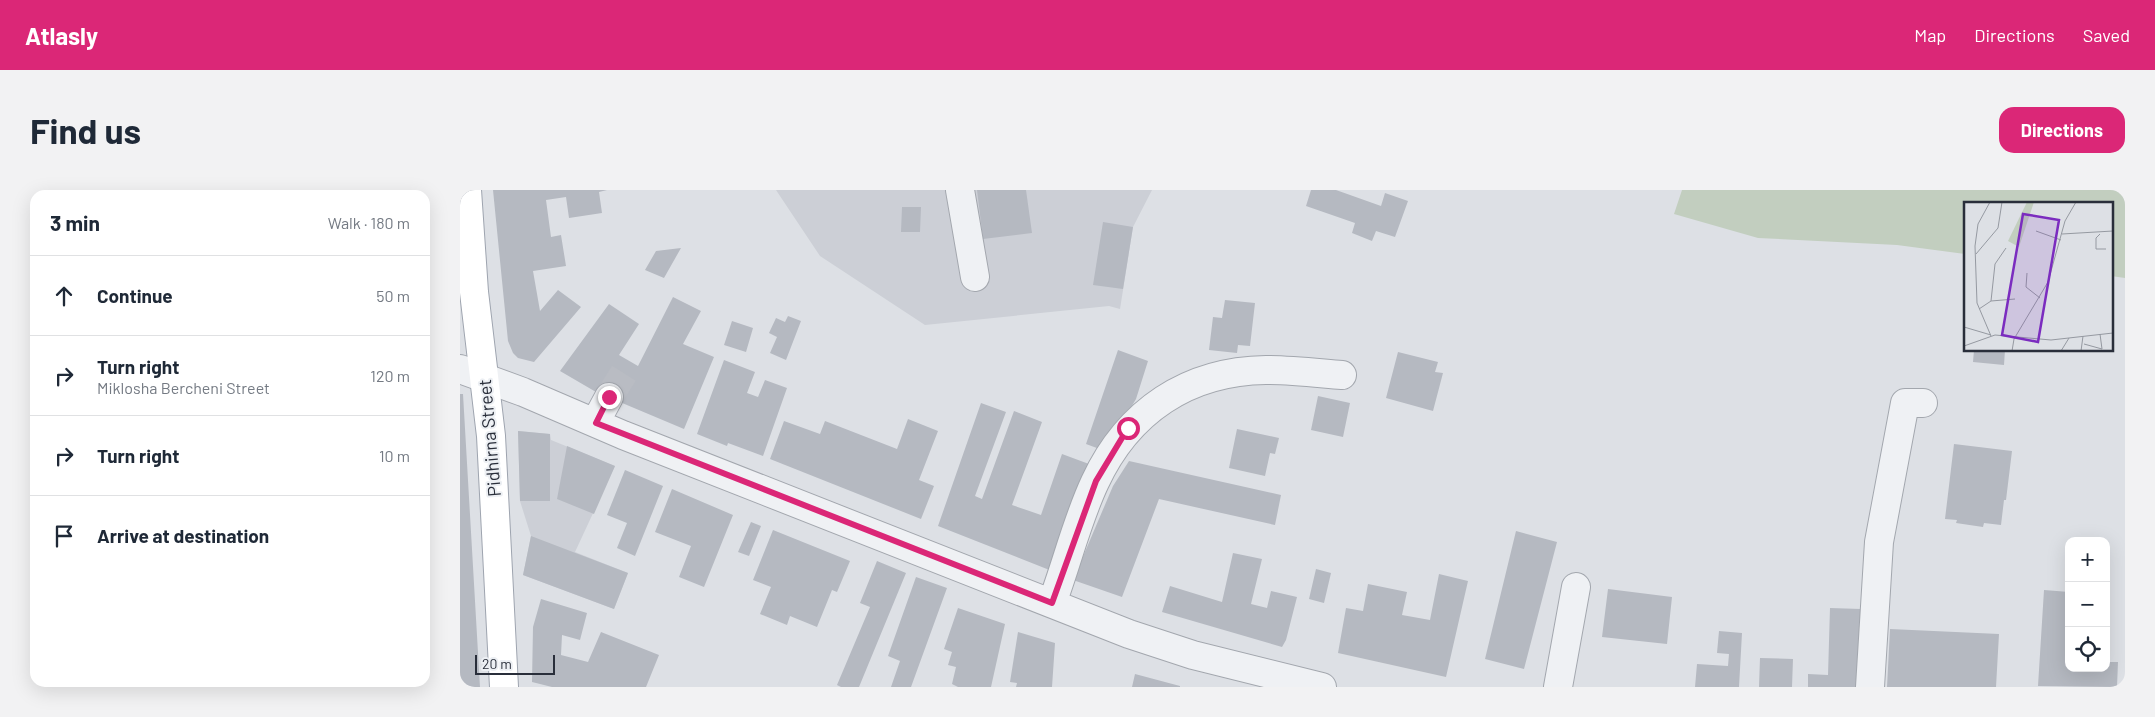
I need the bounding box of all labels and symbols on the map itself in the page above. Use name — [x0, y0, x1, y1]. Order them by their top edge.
inset map — [1964, 202, 2112, 351]
street label: Pidhirna Street — [473, 378, 505, 498]
route end — [598, 386, 621, 409]
route start — [1117, 417, 1140, 440]
scale bar — [475, 652, 555, 675]

